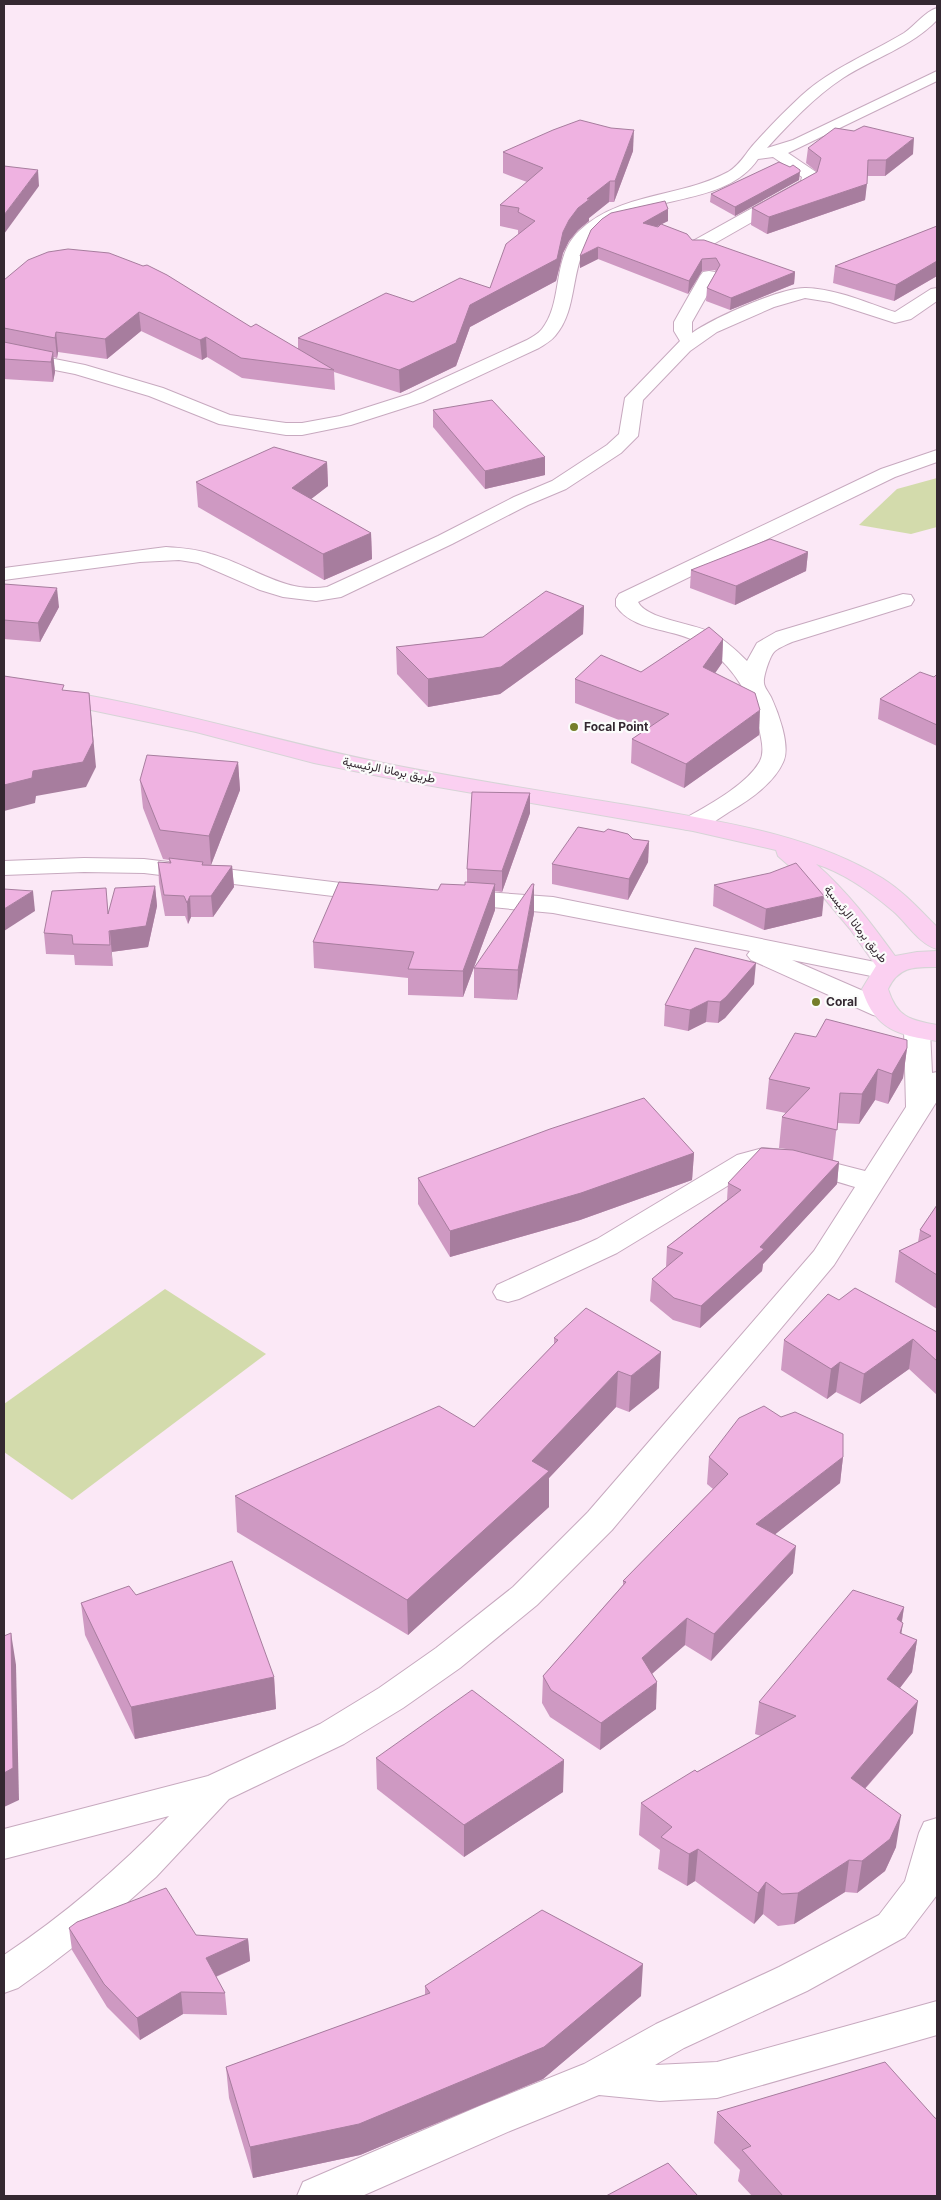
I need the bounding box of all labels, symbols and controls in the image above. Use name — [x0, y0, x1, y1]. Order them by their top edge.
place label: Focal Point — [584, 719, 649, 734]
marker: Focal Point — [568, 721, 580, 733]
street label: طريق برمانا الرئيسية — [341, 753, 437, 787]
street label: طريق برمانا الرئيسية — [821, 882, 891, 966]
place label: Coral — [826, 994, 857, 1009]
marker: Coral — [810, 996, 822, 1008]

